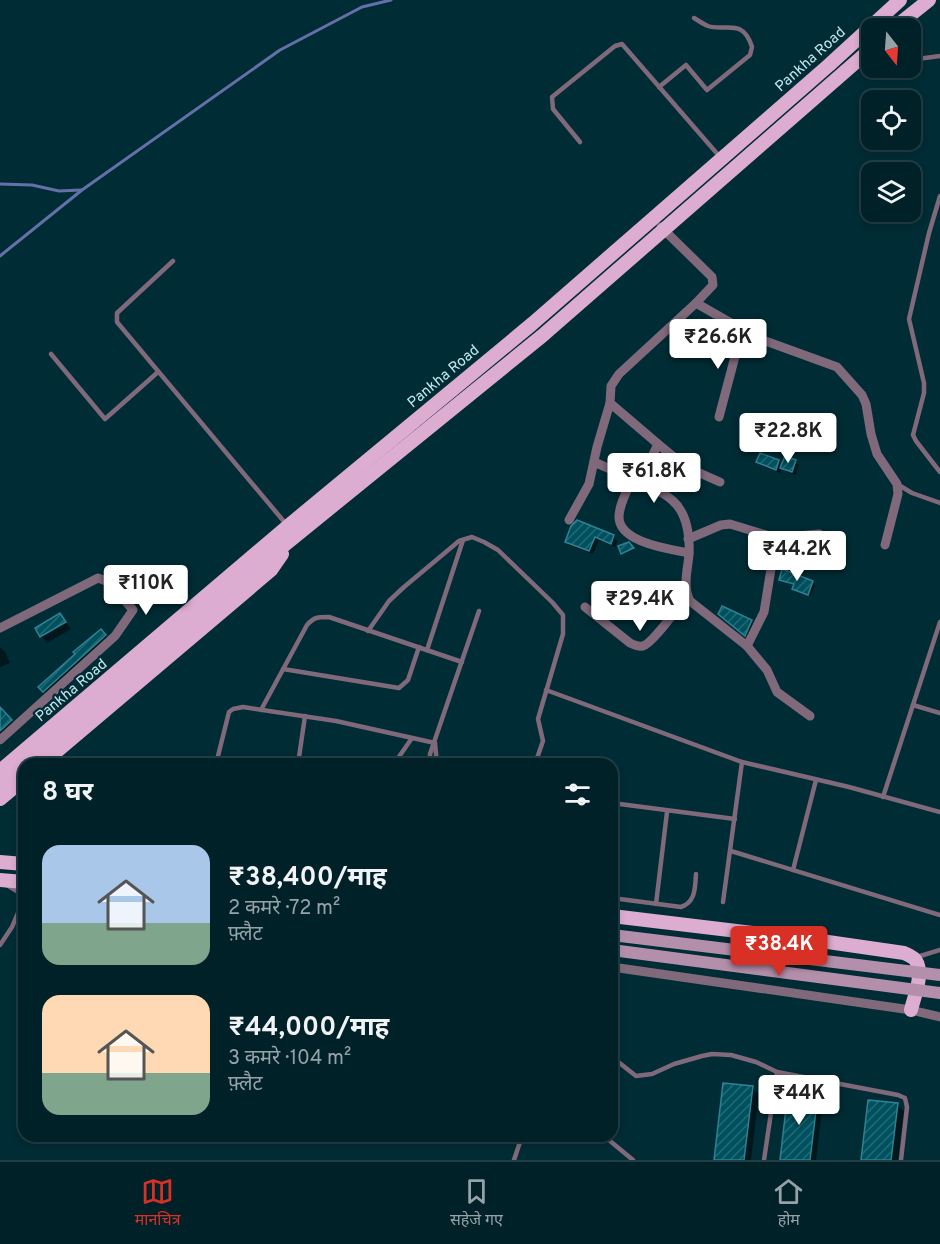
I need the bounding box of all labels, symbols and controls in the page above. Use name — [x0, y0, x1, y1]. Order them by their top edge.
north arrow — [861, 18, 921, 78]
map controls — [861, 18, 921, 222]
street label: Pankha Road — [772, 24, 850, 97]
button: locate — [861, 90, 921, 150]
button: layers — [861, 162, 921, 222]
pin: ₹26.6K — [669, 319, 767, 370]
text: ₹26.6K — [684, 325, 752, 351]
street label: Pankha Road — [404, 341, 484, 413]
pin: ₹22.8K — [739, 413, 837, 464]
text: ₹22.8K — [753, 419, 823, 445]
pin: ₹61.8K — [605, 453, 703, 504]
text: ₹61.8K — [621, 459, 687, 485]
pin: ₹44.2K — [748, 531, 846, 582]
text: ₹44.2K — [762, 537, 832, 563]
pin: ₹110K — [104, 565, 188, 616]
text: ₹110K — [118, 571, 174, 597]
pin: ₹29.4K — [591, 581, 689, 632]
text: ₹29.4K — [605, 587, 675, 613]
street label: Pankha Road — [32, 655, 112, 727]
text: 8 घर — [42, 777, 93, 810]
icon: filters — [561, 778, 594, 811]
text: ₹38,400/माह — [228, 862, 387, 895]
icon: home — [90, 869, 162, 941]
text: 2 कमरे · 72 m² — [228, 896, 340, 922]
text: फ़्लैट — [228, 922, 263, 948]
pin: ₹38.4K — [730, 926, 828, 977]
text: ₹38.4K — [744, 932, 814, 958]
text: ₹44,000/माह — [228, 1012, 389, 1045]
icon: home — [90, 1019, 162, 1091]
text: 3 कमरे · 104 m² — [228, 1046, 351, 1072]
text: फ़्लैट — [228, 1072, 263, 1098]
pin: ₹44K — [763, 1075, 835, 1126]
text: ₹44K — [773, 1081, 826, 1107]
tab: मानचित्र — [135, 1175, 180, 1232]
tab: सहेजे गए — [450, 1175, 503, 1232]
tab: होम — [772, 1175, 805, 1232]

